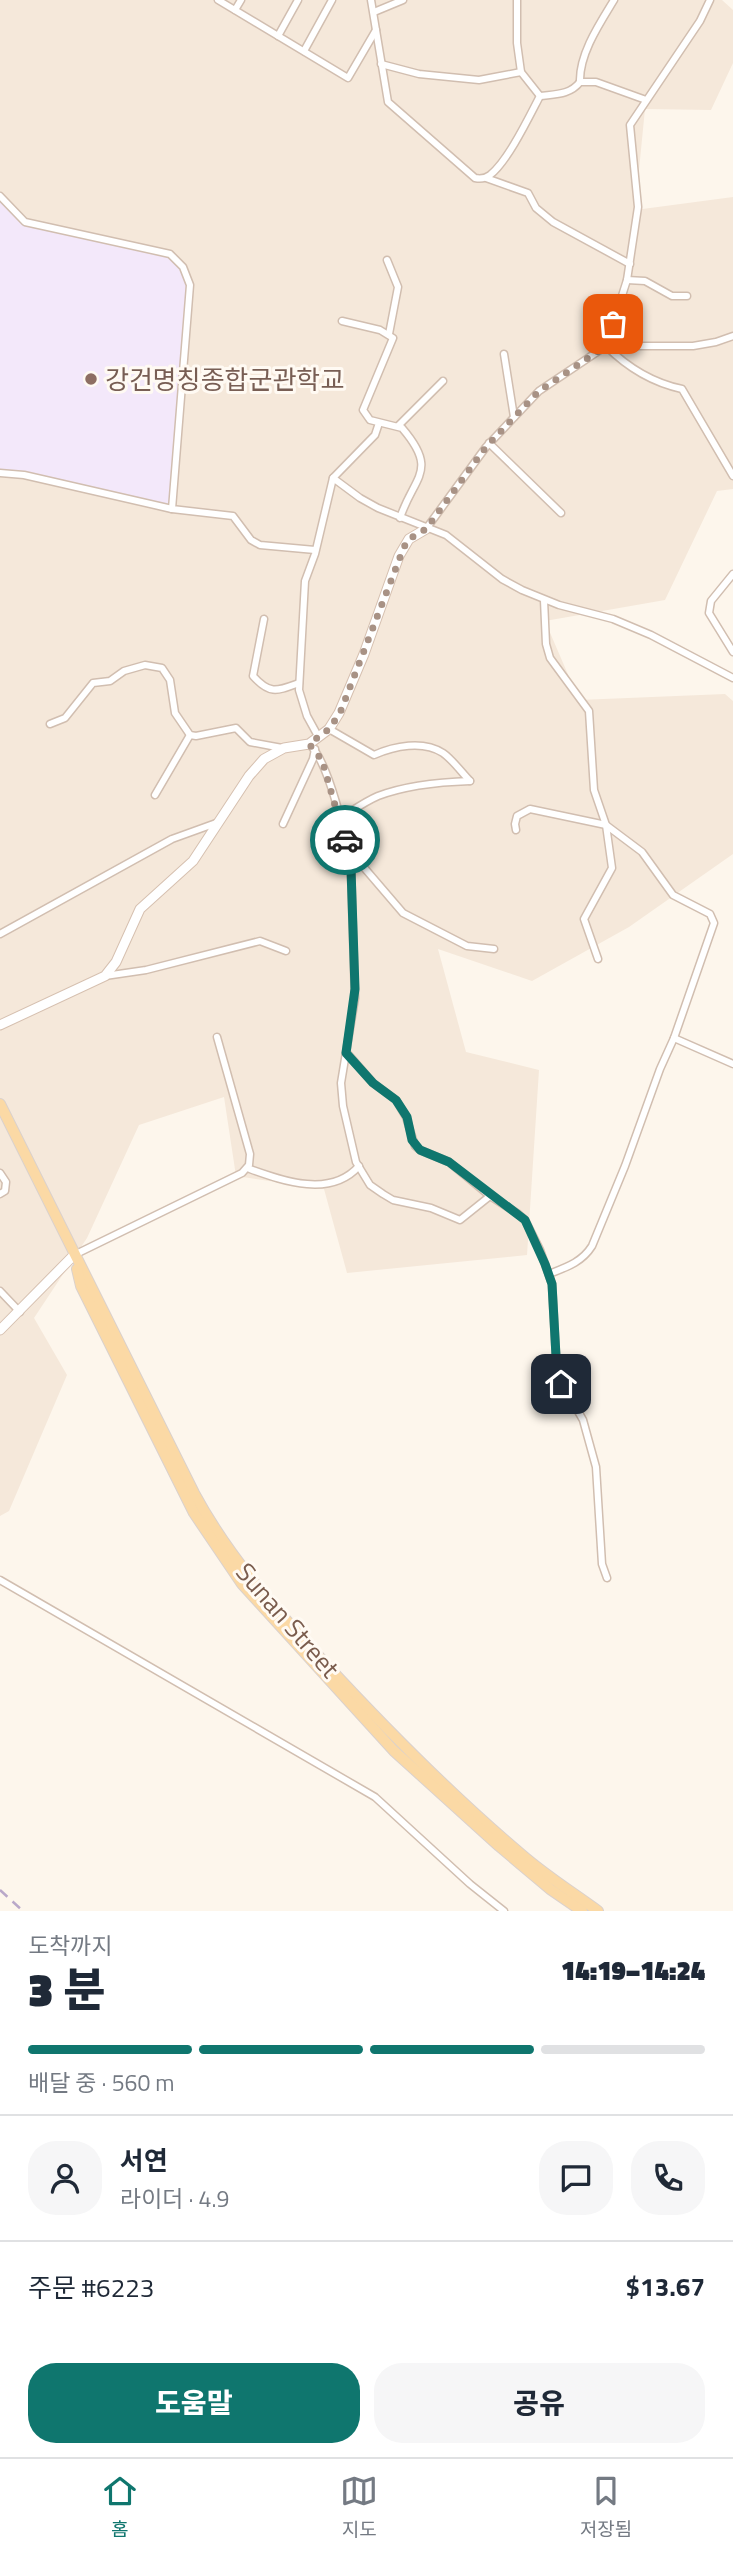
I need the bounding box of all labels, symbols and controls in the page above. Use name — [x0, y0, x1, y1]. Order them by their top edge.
pin — [583, 294, 643, 354]
icon: bag — [594, 305, 632, 343]
place label: 강건명칭종합군관학교 — [105, 360, 344, 399]
marker: 강건명칭종합군관학교 — [83, 371, 99, 387]
courier — [310, 805, 380, 875]
icon: car — [326, 821, 364, 859]
pin — [531, 1354, 591, 1414]
icon: home — [542, 1365, 580, 1403]
street label: Sunan Street — [227, 1554, 349, 1686]
text: 도착까지 — [28, 1928, 113, 1963]
text: 14:19–14:24 — [561, 1951, 705, 1990]
text: 3 분 — [28, 1954, 106, 2024]
text: 배달 중 · 560 m — [28, 2065, 175, 2100]
button: person — [28, 2141, 102, 2215]
text: 서연 — [120, 2141, 168, 2180]
button: chat — [539, 2141, 613, 2215]
button: phone — [631, 2141, 705, 2215]
text: 라이더 · 4.9 — [120, 2181, 229, 2216]
text: $13.67 — [626, 2267, 705, 2306]
text: 주문 #6223 — [28, 2268, 154, 2307]
button: 도움말 — [28, 2363, 360, 2443]
button: 공유 — [374, 2363, 705, 2443]
tab: 홈 — [101, 2472, 139, 2543]
tab: 지도 — [340, 2472, 378, 2543]
tab: 저장됨 — [580, 2472, 632, 2543]

